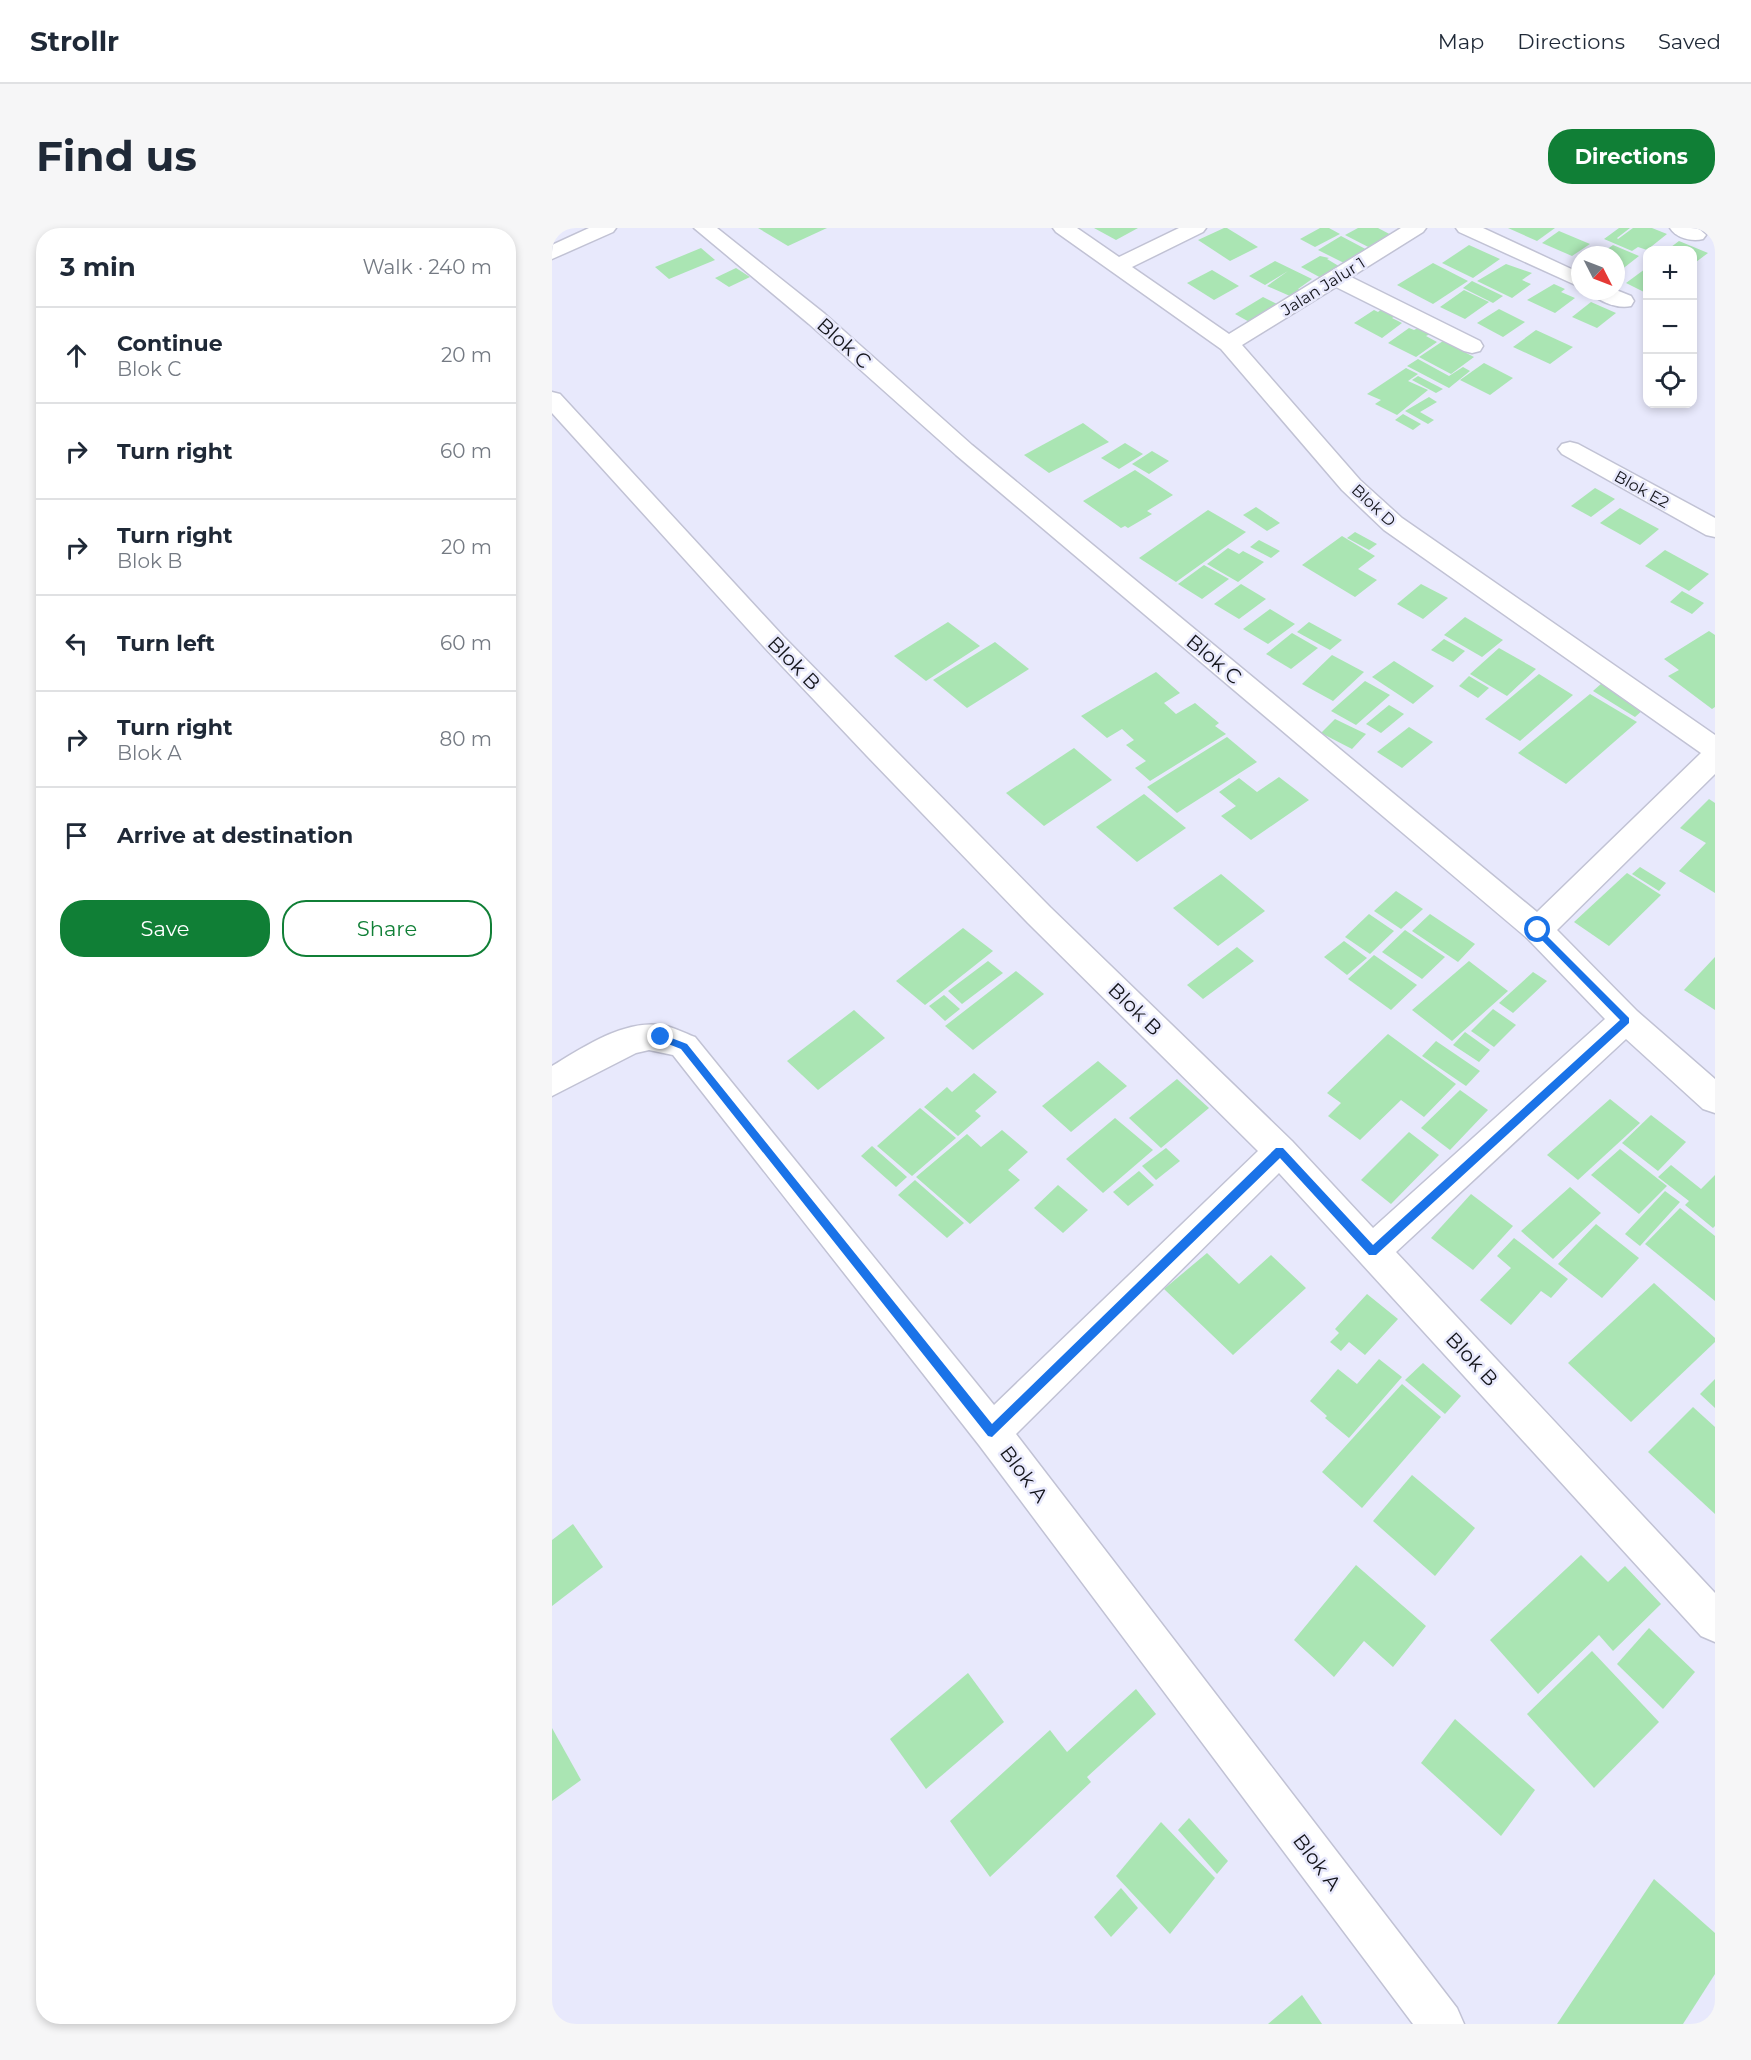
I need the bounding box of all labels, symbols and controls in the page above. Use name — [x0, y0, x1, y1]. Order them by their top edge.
text: Strollr — [30, 24, 119, 58]
text: Map — [1438, 29, 1484, 54]
text: Directions — [1517, 29, 1625, 54]
text: Saved — [1658, 29, 1721, 54]
button: Directions — [1548, 129, 1715, 184]
text: Find us — [36, 130, 197, 182]
north arrow — [1571, 246, 1625, 300]
map controls — [1643, 246, 1697, 408]
button: + — [1643, 246, 1697, 300]
text: 3 min — [60, 251, 136, 283]
street label: Jalan Jalur 1 — [1277, 253, 1369, 320]
text: Walk · 240 m — [362, 255, 492, 279]
button: − — [1643, 300, 1697, 354]
street label: Blok C — [812, 313, 876, 373]
text: Continue — [117, 330, 223, 357]
icon: ahead — [60, 339, 93, 372]
text: 20 m — [441, 343, 492, 367]
button: locate — [1643, 354, 1697, 408]
text: Blok C — [117, 357, 181, 381]
icon: right — [60, 435, 93, 468]
text: Turn right — [117, 438, 232, 465]
text: 60 m — [440, 439, 492, 463]
street label: Blok E2 — [1611, 467, 1673, 512]
street label: Blok D — [1348, 480, 1400, 531]
text: Turn right — [117, 522, 232, 549]
icon: right — [60, 531, 93, 564]
text: 20 m — [441, 535, 492, 559]
text: Blok B — [117, 549, 182, 573]
icon: left — [60, 627, 93, 660]
street label: Blok C — [1182, 629, 1246, 689]
text: Turn left — [117, 630, 215, 657]
text: 60 m — [440, 631, 492, 655]
street label: Blok B — [763, 631, 825, 695]
text: Turn right — [117, 714, 232, 741]
icon: right — [60, 723, 93, 756]
text: 80 m — [440, 727, 492, 751]
text: Blok A — [117, 741, 182, 765]
icon: arrive — [60, 819, 93, 852]
text: Arrive at destination — [117, 822, 353, 849]
button: Save — [60, 900, 270, 957]
button: Share — [282, 900, 492, 957]
route start — [1524, 916, 1550, 942]
street label: Blok B — [1103, 978, 1167, 1040]
route end — [647, 1023, 673, 1049]
street label: Blok B — [1441, 1327, 1503, 1391]
street label: Blok A — [995, 1441, 1053, 1508]
street label: Blok A — [1288, 1829, 1346, 1896]

